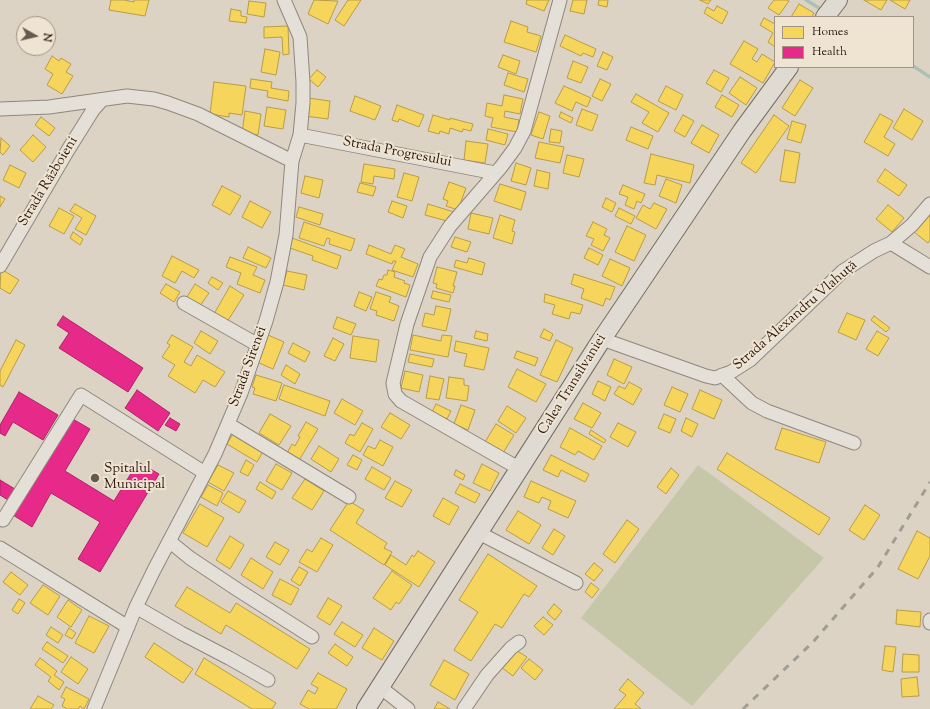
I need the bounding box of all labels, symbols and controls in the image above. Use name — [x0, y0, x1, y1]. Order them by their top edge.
north arrow — [16, 16, 56, 56]
legend — [774, 16, 914, 68]
text: Homes — [812, 23, 848, 41]
text: N — [38, 32, 55, 43]
text: Health — [812, 43, 847, 61]
street label: Strada Războieni — [16, 134, 82, 230]
street label: Strada Progresului — [341, 134, 453, 172]
street label: Strada Alexandru Vlahuță — [731, 258, 861, 374]
street label: Strada Sirenei — [227, 324, 271, 410]
street label: Calea Transilvaniei — [535, 332, 611, 438]
place label: Spitalul Municipal — [104, 462, 165, 494]
marker: Spitalul Municipal — [89, 472, 101, 484]

